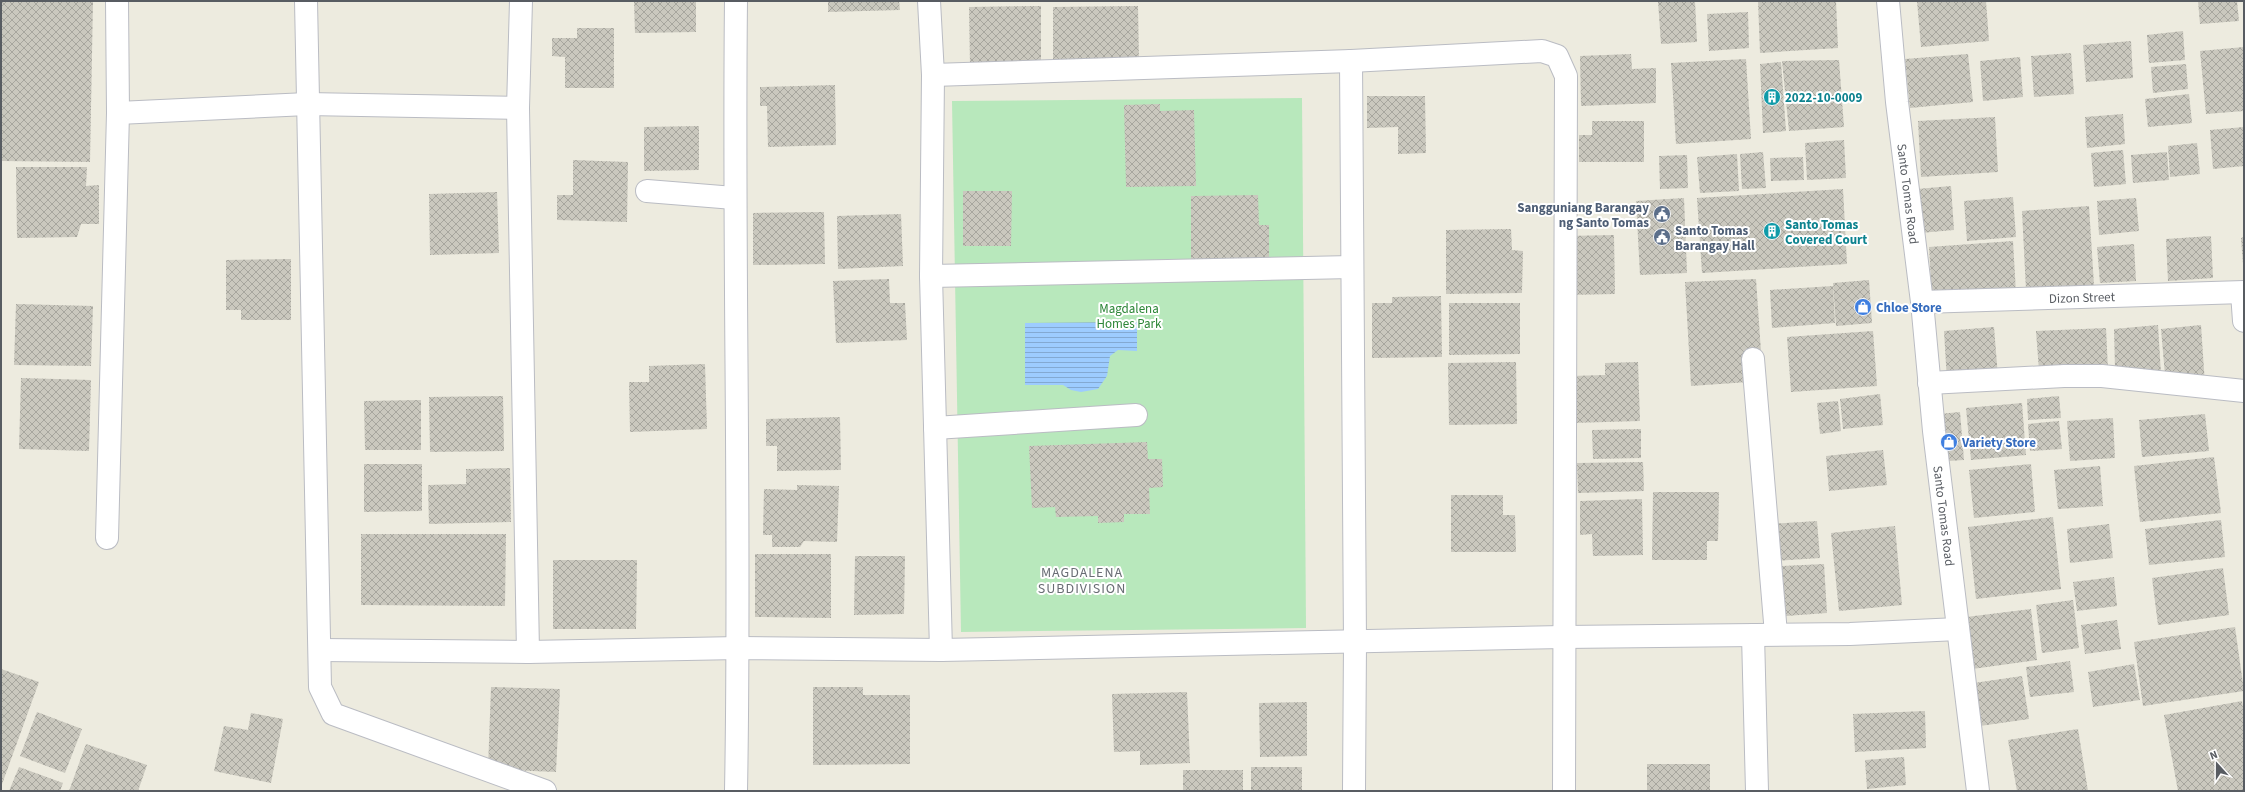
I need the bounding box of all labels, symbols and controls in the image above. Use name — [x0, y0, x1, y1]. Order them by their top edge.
building icon: 2022-10-0009 — [1762, 87, 1782, 107]
place label: 2022-10-0009 — [1785, 89, 1862, 107]
street label: Santo Tomas Road — [1892, 143, 1923, 245]
place label: Sangguniang Barangay ng Santo Tomas — [1517, 199, 1649, 232]
public building icon: Sangguniang Barangay ng Santo Tomas — [1652, 204, 1672, 224]
place label: Santo Tomas Covered Court — [1785, 216, 1867, 249]
building icon: Santo Tomas Covered Court — [1762, 221, 1782, 241]
place label: Santo Tomas Barangay Hall — [1675, 222, 1755, 255]
public building icon: Santo Tomas Barangay Hall — [1652, 227, 1672, 247]
street label: Dizon Street — [2049, 288, 2116, 308]
shop icon: Chloe Store — [1853, 297, 1873, 317]
place label: Chloe Store — [1876, 299, 1942, 317]
park label: Magdalena Homes Park — [1096, 300, 1162, 333]
shop icon: Variety Store — [1939, 432, 1959, 452]
place label: Variety Store — [1961, 434, 2036, 452]
street label: Santo Tomas Road — [1928, 465, 1958, 567]
district label: MAGDALENA SUBDIVISION — [1038, 563, 1126, 599]
north arrow — [2197, 744, 2237, 784]
text: N — [2207, 747, 2220, 763]

